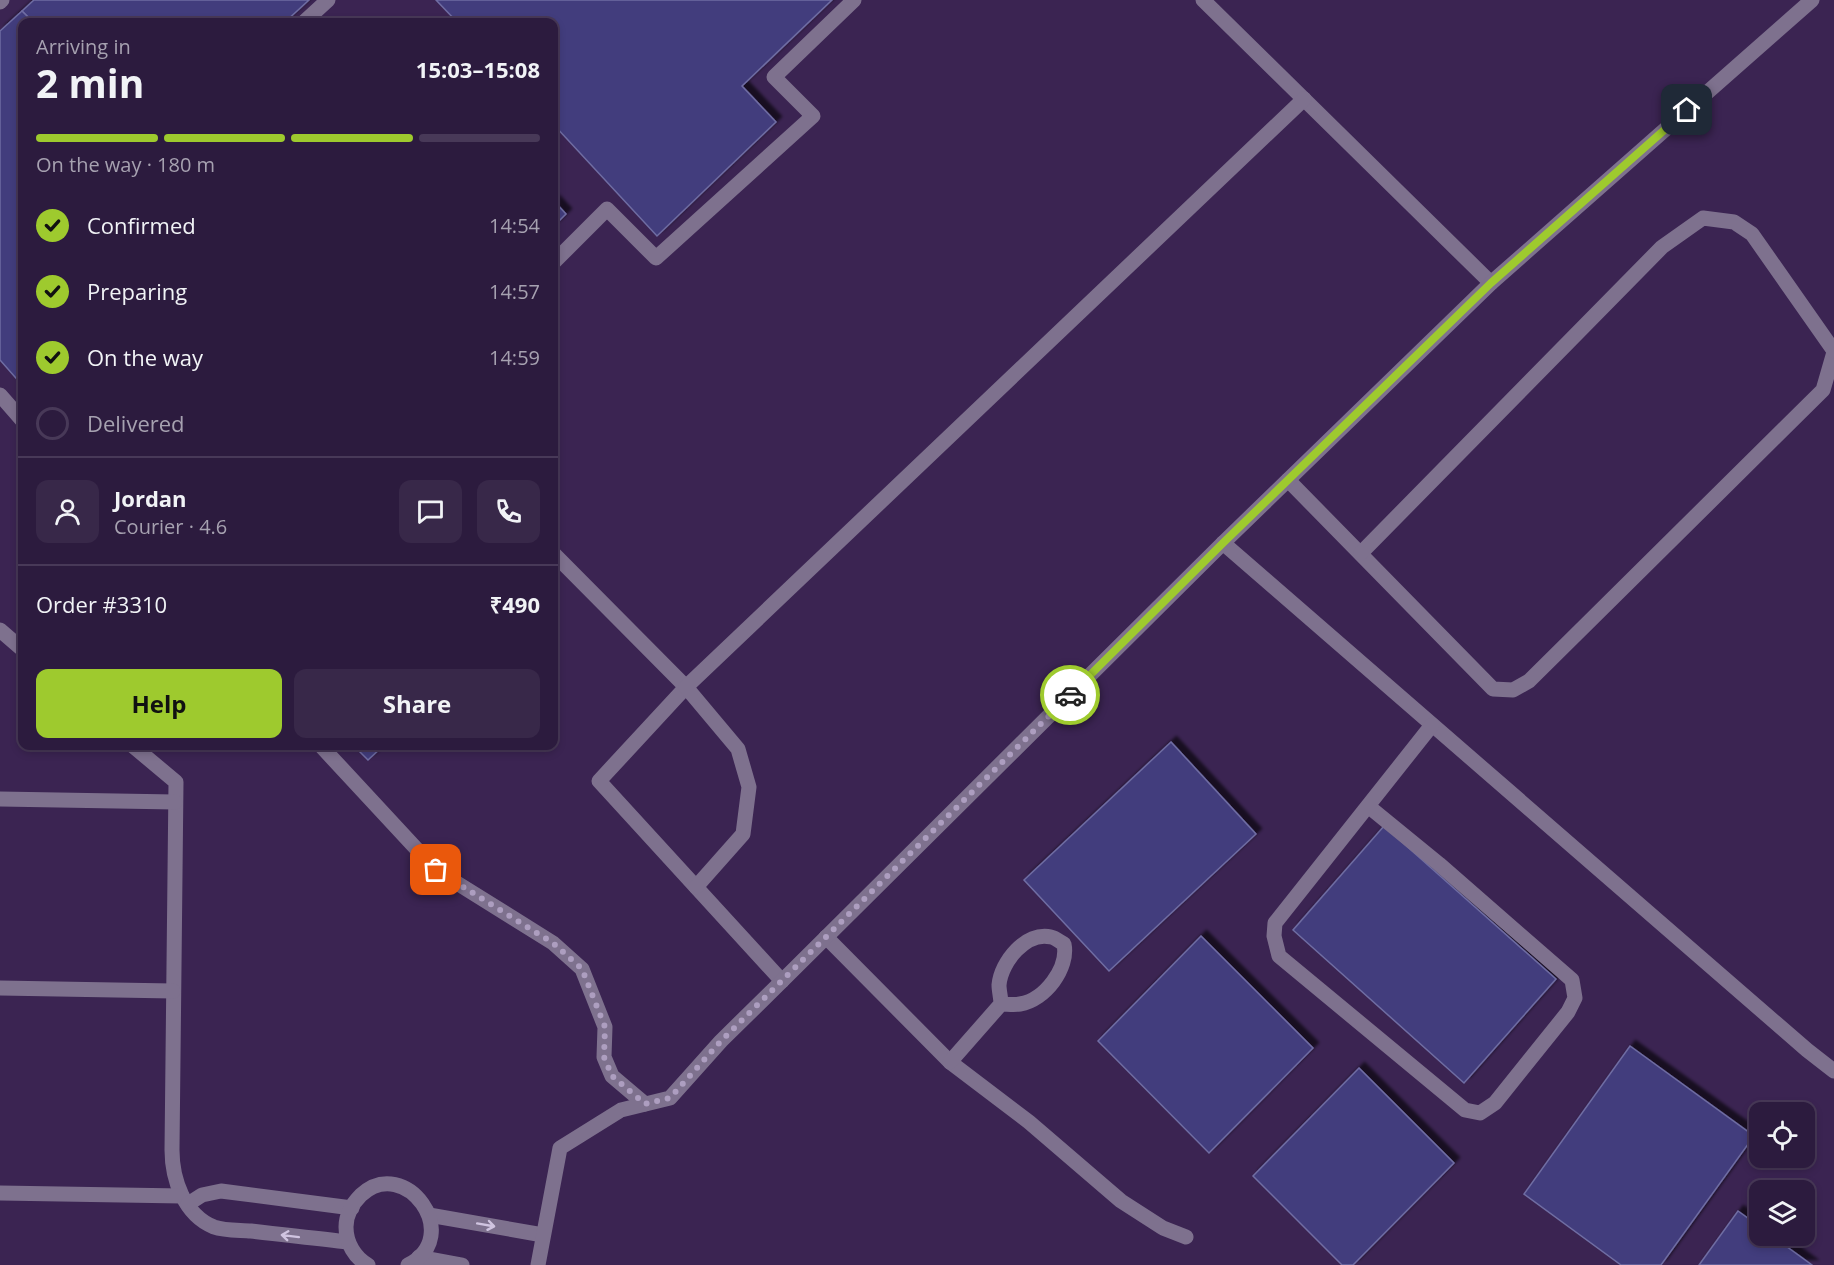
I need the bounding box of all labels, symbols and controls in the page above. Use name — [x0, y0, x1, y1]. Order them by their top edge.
text: Arriving in — [36, 33, 131, 60]
text: 15:03–15:08 — [416, 54, 540, 84]
text: 2 min — [36, 56, 144, 109]
pin — [1661, 84, 1712, 135]
icon: home — [1670, 93, 1703, 126]
text: On the way · 180 m — [36, 151, 215, 178]
icon: check — [36, 209, 69, 242]
text: Confirmed — [87, 210, 196, 240]
text: 14:54 — [489, 212, 540, 239]
icon: check — [36, 275, 69, 308]
text: Preparing — [87, 276, 187, 306]
text: 14:57 — [489, 278, 540, 305]
icon: check — [36, 341, 69, 374]
text: On the way — [87, 342, 203, 372]
text: 14:59 — [489, 344, 540, 371]
text: Delivered — [87, 408, 185, 438]
button: person — [36, 480, 99, 543]
button: chat — [399, 480, 462, 543]
button: phone — [477, 480, 540, 543]
text: Jordan — [114, 483, 187, 513]
text: Courier · 4.6 — [114, 513, 227, 540]
text: Order #3310 — [36, 589, 167, 619]
text: ₹490 — [490, 589, 540, 619]
courier — [1040, 665, 1100, 725]
button: Help — [36, 669, 282, 738]
button: Share — [294, 669, 540, 738]
icon: car — [1054, 679, 1087, 712]
pin — [410, 844, 461, 895]
icon: bag — [419, 853, 452, 886]
map controls — [1749, 1102, 1815, 1246]
button: locate — [1749, 1102, 1815, 1168]
button: layers — [1749, 1180, 1815, 1246]
one-way arrow — [476, 1220, 496, 1231]
one-way arrow — [281, 1230, 301, 1241]

